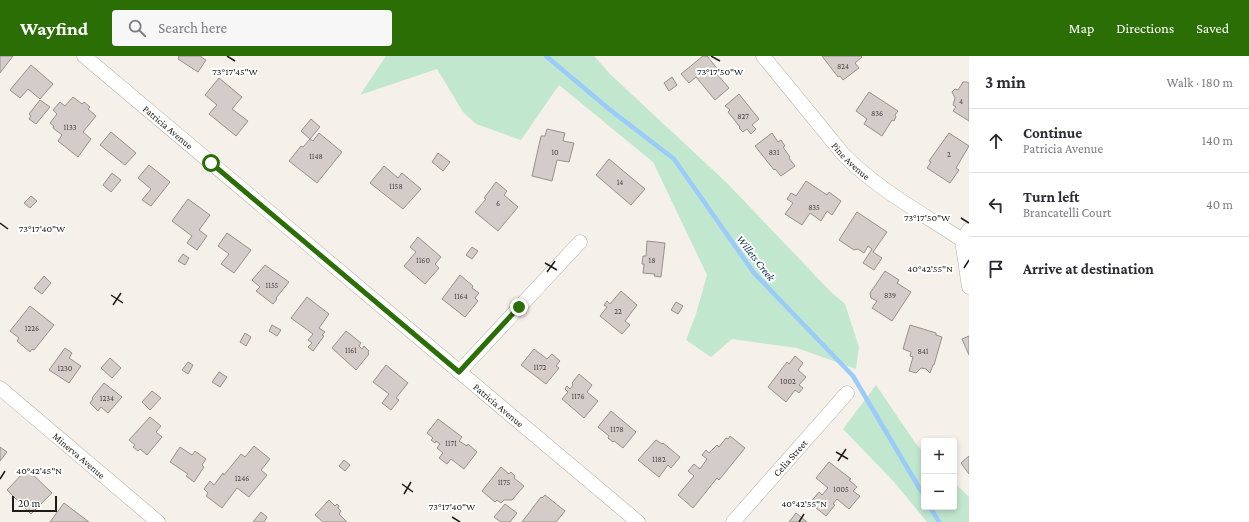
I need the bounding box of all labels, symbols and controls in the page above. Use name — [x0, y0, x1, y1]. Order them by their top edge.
search box — [112, 10, 392, 46]
icon: search — [126, 17, 148, 39]
text: Wayfind — [20, 18, 88, 39]
text: Search here — [158, 20, 227, 36]
text: Map — [1069, 20, 1094, 36]
text: Directions — [1116, 20, 1174, 36]
text: Saved — [1196, 20, 1229, 36]
house number: 824 — [837, 62, 849, 71]
text: 73°17'45"W — [212, 66, 259, 77]
text: 73°17'50"W — [697, 66, 744, 77]
text: 3 min — [985, 73, 1026, 92]
text: Walk · 180 m — [1166, 75, 1233, 90]
house number: 4 — [959, 97, 963, 106]
street label: Patricia Avenue — [141, 103, 196, 151]
house number: 836 — [871, 109, 883, 118]
house number: 827 — [737, 112, 749, 121]
house number: 1133 — [64, 123, 77, 132]
text: Continue — [1023, 125, 1082, 141]
icon: ahead — [985, 130, 1007, 152]
text: 140 m — [1202, 133, 1233, 148]
street label: Pine Avenue — [830, 140, 873, 182]
text: Patricia Avenue — [1023, 141, 1103, 156]
house number: 10 — [551, 148, 559, 157]
house number: 831 — [769, 148, 780, 157]
house number: 2 — [947, 150, 951, 159]
house number: 1148 — [309, 152, 323, 161]
route start — [202, 154, 220, 172]
house number: 14 — [617, 178, 623, 187]
house number: 1158 — [389, 182, 403, 191]
text: Turn left — [1023, 189, 1079, 205]
icon: left — [985, 194, 1007, 216]
text: 40 m — [1206, 197, 1233, 212]
house number: 6 — [496, 199, 500, 208]
house number: 835 — [808, 203, 820, 212]
text: Brancatelli Court — [1023, 205, 1111, 220]
text: 73°17'50"W — [904, 212, 951, 223]
text: 73°17'40"W — [19, 223, 66, 234]
water label: Willets Creek — [735, 233, 778, 284]
house number: 1160 — [416, 256, 430, 265]
house number: 18 — [649, 256, 655, 265]
icon: arrive — [985, 258, 1007, 280]
text: Arrive at destination — [1023, 261, 1154, 277]
text: 40°42'55"N — [907, 263, 953, 274]
house number: 1155 — [266, 281, 279, 290]
house number: 839 — [884, 291, 896, 300]
house number: 1164 — [454, 292, 468, 301]
route end — [510, 298, 528, 316]
house number: 22 — [614, 307, 622, 316]
house number: 1226 — [25, 324, 39, 333]
house number: 1161 — [345, 346, 357, 355]
house number: 841 — [917, 347, 929, 356]
house number: 1172 — [534, 363, 547, 372]
house number: 1230 — [58, 364, 73, 373]
house number: 1002 — [780, 377, 796, 386]
street label: Patricia Avenue — [472, 381, 526, 429]
house number: 1176 — [572, 392, 584, 401]
house number: 1234 — [100, 394, 114, 403]
house number: 1178 — [610, 425, 624, 434]
street label: Minerva Avenue — [51, 430, 108, 481]
street label: Celia Street — [771, 436, 810, 478]
map controls — [921, 438, 957, 510]
button: + — [921, 438, 957, 474]
house number: 1171 — [445, 439, 457, 448]
house number: 1182 — [652, 455, 666, 464]
text: 40°42'45"N — [16, 465, 62, 476]
house number: 1246 — [235, 474, 249, 483]
button: − — [921, 474, 957, 510]
house number: 1175 — [498, 478, 511, 487]
house number: 1005 — [833, 485, 849, 494]
scale bar — [12, 494, 57, 513]
text: 20 m — [18, 497, 40, 509]
text: 40°42'55"N — [781, 498, 827, 509]
text: 73°17'40"W — [429, 501, 476, 512]

